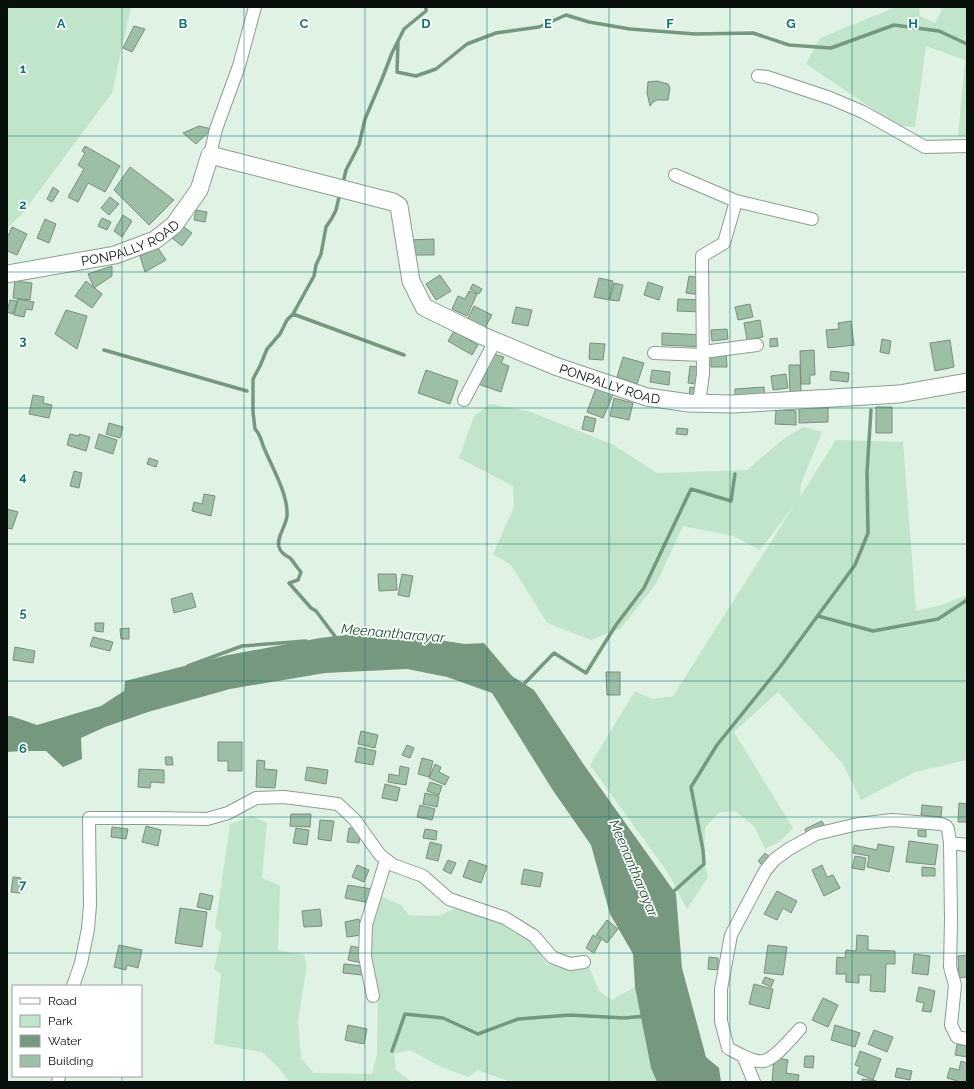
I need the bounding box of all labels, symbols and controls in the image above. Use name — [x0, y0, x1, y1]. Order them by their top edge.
text: A — [57, 16, 66, 31]
text: B — [179, 16, 188, 31]
text: C — [300, 16, 309, 31]
text: D — [421, 16, 431, 31]
text: E — [544, 16, 552, 31]
text: F — [666, 16, 674, 31]
text: G — [786, 16, 796, 31]
text: H — [908, 16, 918, 31]
text: 1 — [20, 61, 27, 76]
text: 2 — [19, 197, 27, 212]
street label: PONPALLY ROAD — [80, 217, 182, 269]
text: 3 — [19, 333, 27, 348]
street label: PONPALLY ROAD — [557, 361, 661, 407]
text: 4 — [19, 469, 27, 484]
text: 5 — [19, 605, 27, 620]
water label: Meenantharayar — [340, 620, 447, 646]
text: 6 — [19, 741, 27, 756]
water label: Meenantharayar — [606, 817, 662, 920]
text: 7 — [19, 877, 27, 892]
legend — [12, 985, 142, 1077]
text: Road — [48, 994, 77, 1008]
text: Park — [48, 1014, 73, 1028]
text: Water — [48, 1034, 82, 1048]
text: Building — [48, 1054, 94, 1068]

